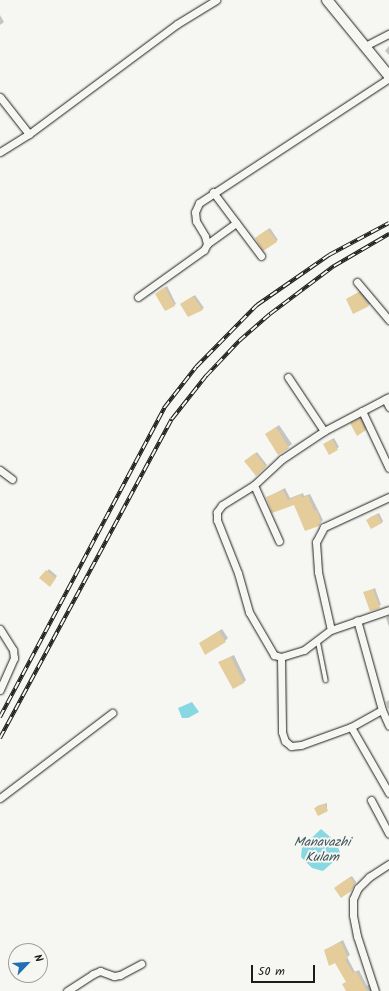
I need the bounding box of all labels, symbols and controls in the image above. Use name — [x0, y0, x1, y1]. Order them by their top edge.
water label: Manavazhi Kulam — [294, 836, 350, 867]
north arrow — [8, 943, 48, 983]
text: N — [28, 951, 48, 965]
scale bar — [253, 957, 317, 983]
text: 50 m — [258, 962, 285, 981]

